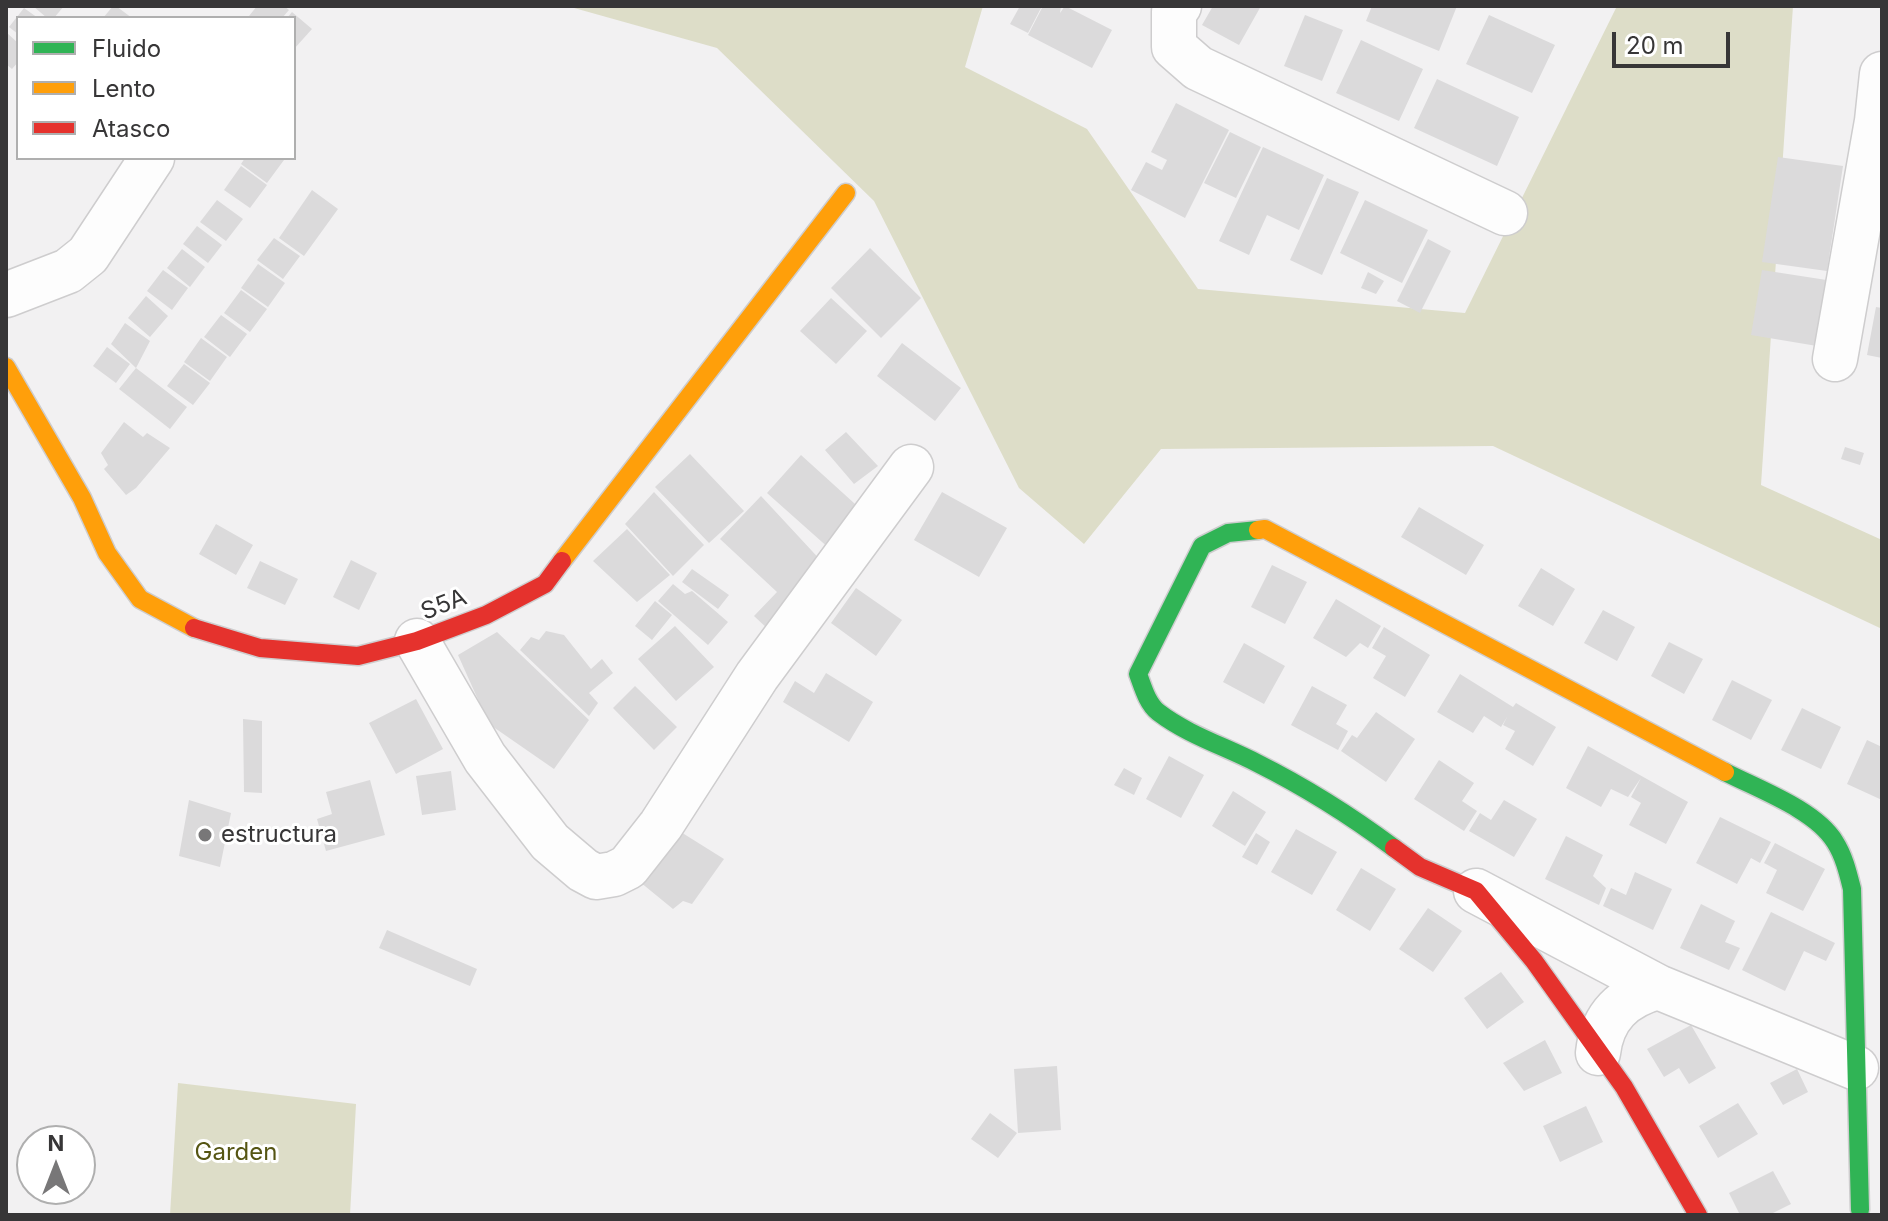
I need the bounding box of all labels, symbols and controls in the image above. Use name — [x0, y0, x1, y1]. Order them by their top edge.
legend — [16, 16, 296, 160]
scale bar — [1616, 16, 1734, 66]
text: 20 m — [1626, 31, 1684, 60]
text: Fluido — [92, 34, 161, 63]
text: Lento — [92, 74, 156, 103]
text: Atasco — [92, 114, 170, 143]
street label: S5A — [417, 583, 471, 627]
place label: estructura — [221, 821, 337, 849]
marker: estructura — [196, 826, 214, 844]
north arrow — [16, 1125, 96, 1205]
text: N — [48, 1130, 64, 1156]
park label: Garden — [195, 1139, 277, 1167]

